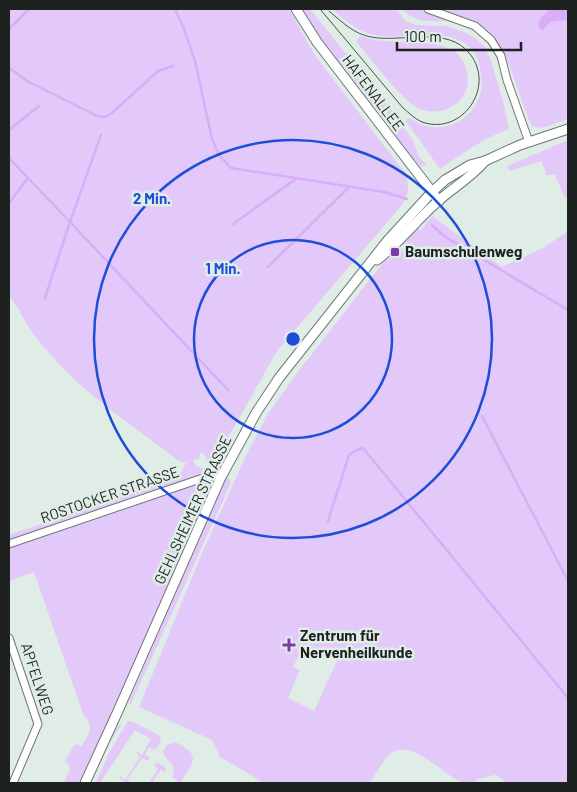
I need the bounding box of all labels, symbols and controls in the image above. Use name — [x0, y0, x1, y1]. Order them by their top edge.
scale bar — [397, 20, 521, 52]
text: 100 m — [404, 27, 442, 45]
street label: HAFENALLEE — [339, 51, 408, 134]
text: 2 Min. — [133, 189, 171, 207]
place label: Baumschulenweg — [405, 242, 522, 260]
marker: Baumschulenweg — [389, 246, 401, 258]
text: 1 Min. — [206, 259, 241, 277]
centre of rings — [284, 330, 302, 348]
street label: GEHLSHEIMER STRASSE — [150, 432, 234, 587]
street label: ROSTOCKER STRASSE — [38, 462, 181, 526]
place label: Zentrum für Nervenheilkunde — [300, 626, 413, 661]
marker: Zentrum für Nervenheilkunde — [282, 638, 296, 652]
street label: APFELWEG — [18, 640, 58, 717]

